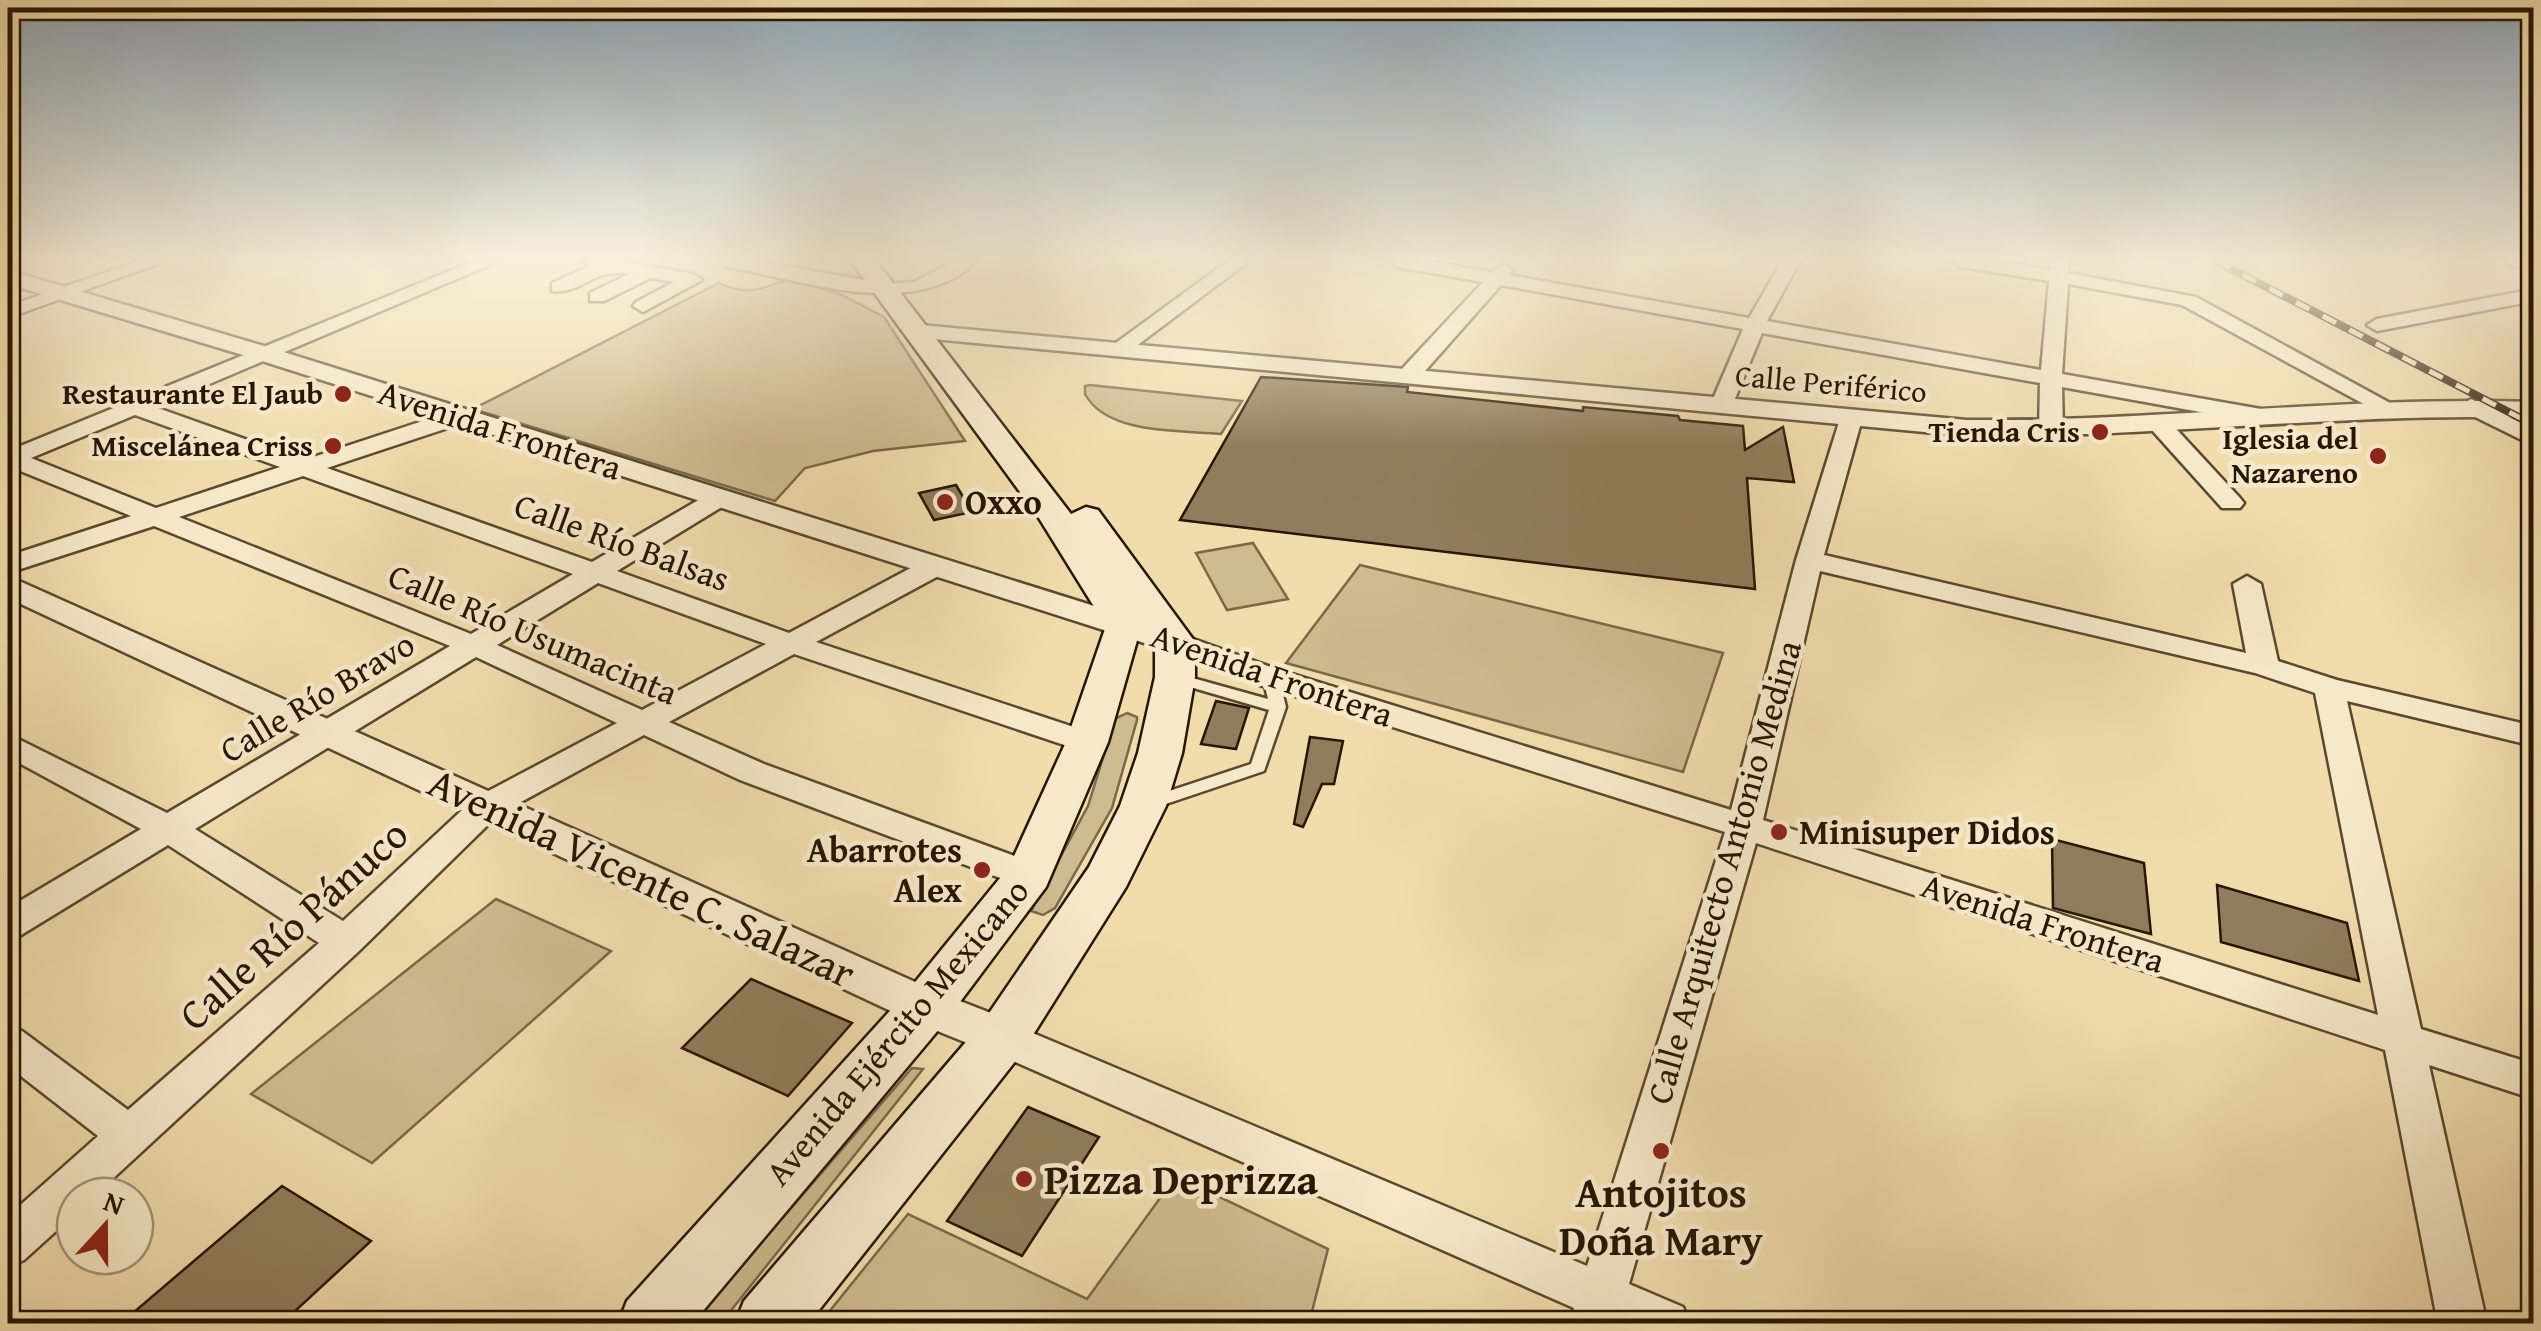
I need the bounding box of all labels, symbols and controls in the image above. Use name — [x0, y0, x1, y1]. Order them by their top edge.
street label: Calle Periférico — [1733, 353, 1929, 413]
street label: Avenida Frontera — [372, 366, 629, 493]
place label: Restaurante El Jaub — [62, 371, 323, 415]
marker: Restaurante El Jaub — [332, 383, 354, 405]
place label: Tienda Cris — [1928, 409, 2080, 453]
place label: Iglesia del Nazareno — [2223, 416, 2358, 494]
marker: Tienda Cris — [2089, 421, 2111, 443]
place label: Miscelánea Criss — [91, 423, 313, 467]
marker: Miscelánea Criss — [322, 435, 344, 457]
marker: Iglesia del Nazareno — [2367, 445, 2389, 467]
place label: Oxxo — [965, 476, 1042, 527]
street label: Calle Río Balsas — [508, 479, 737, 604]
marker: Oxxo — [934, 491, 956, 513]
street label: Calle Río Usumacinta — [381, 550, 686, 718]
street label: Avenida Frontera — [1144, 609, 1400, 740]
street label: Calle Río Bravo — [210, 618, 424, 775]
street label: Calle Arquitecto Antonio Medina — [1633, 634, 1814, 1110]
street label: Avenida Vicente C. Salazar — [419, 751, 866, 1002]
street label: Calle Río Pánuco — [164, 804, 421, 1044]
place label: Minisuper Didos — [1799, 806, 2055, 857]
marker: Minisuper Didos — [1768, 821, 1790, 843]
place label: Abarrotes Alex — [807, 824, 963, 915]
marker: Abarrotes Alex — [971, 859, 993, 881]
street label: Avenida Frontera — [1915, 859, 2172, 986]
street label: Avenida Ejército Mexicano — [753, 867, 1041, 1196]
marker: Antojitos Doña Mary — [1650, 1140, 1672, 1162]
place label: Pizza Deprizza — [1044, 1148, 1318, 1209]
place label: Antojitos Doña Mary — [1559, 1161, 1763, 1270]
marker: Pizza Deprizza — [1013, 1168, 1035, 1190]
north arrow — [55, 1176, 155, 1276]
text: N — [98, 1180, 130, 1225]

